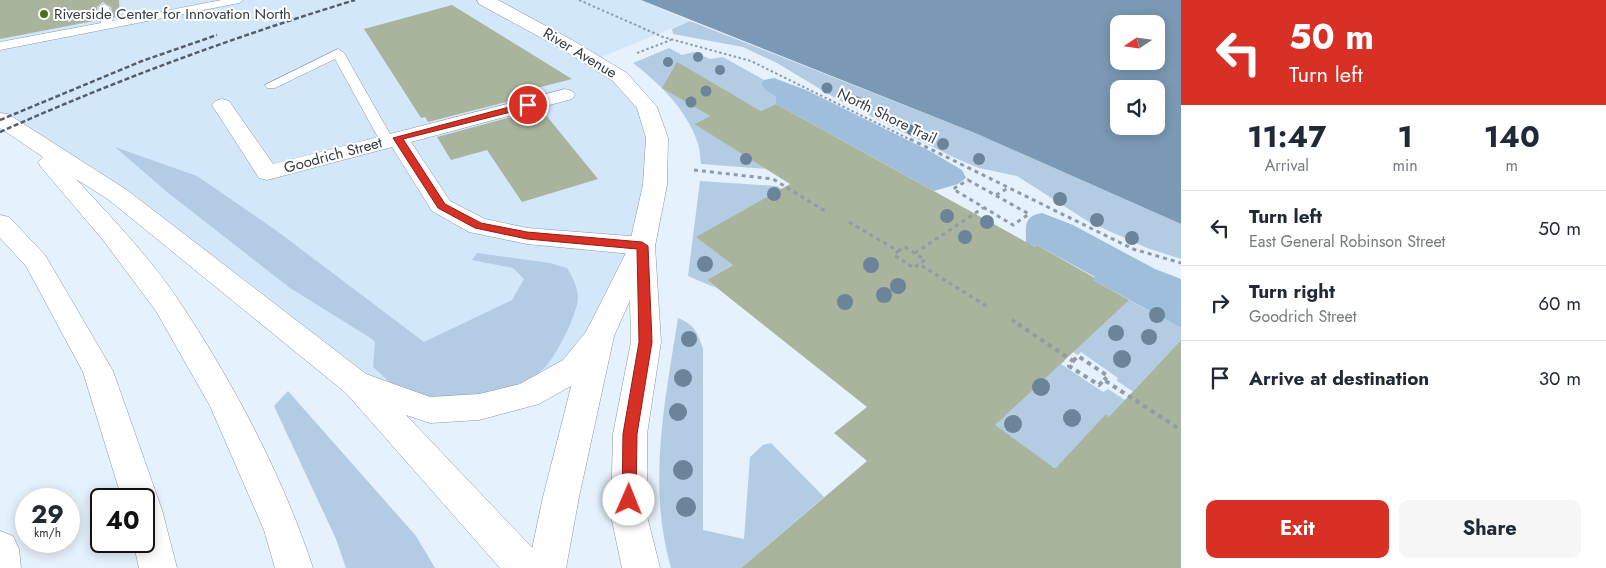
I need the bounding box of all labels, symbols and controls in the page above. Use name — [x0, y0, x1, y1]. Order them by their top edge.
place label: Riverside Center for Innovation North — [54, 3, 291, 25]
marker: Riverside Center for Innovation North — [38, 8, 50, 20]
text: 50 m — [1289, 12, 1374, 62]
north arrow — [1110, 15, 1165, 70]
map controls — [1110, 15, 1165, 135]
icon: left — [1206, 20, 1271, 85]
street label: River Avenue — [539, 22, 621, 84]
text: Turn left — [1289, 58, 1363, 90]
button: sound — [1110, 80, 1165, 135]
street label: North Shore Trail — [834, 82, 940, 150]
pin — [507, 84, 549, 126]
icon: arrive — [514, 91, 542, 119]
text: 11:47 — [1247, 115, 1326, 158]
text: 1 — [1397, 115, 1413, 158]
text: 140 — [1484, 115, 1540, 158]
street label: Goodrich Street — [281, 131, 385, 179]
text: Arrival — [1265, 154, 1309, 177]
text: min — [1393, 154, 1418, 177]
text: m — [1506, 154, 1518, 177]
text: Turn left — [1249, 203, 1322, 230]
icon: left — [1206, 214, 1234, 242]
text: 50 m — [1538, 215, 1581, 242]
text: East General Robinson Street — [1249, 230, 1445, 253]
text: Turn right — [1249, 278, 1335, 305]
icon: right — [1206, 289, 1234, 317]
text: 60 m — [1538, 290, 1581, 317]
text: Goodrich Street — [1249, 305, 1357, 328]
icon: arrive — [1206, 364, 1234, 392]
text: Arrive at destination — [1249, 365, 1429, 392]
text: 30 m — [1539, 365, 1581, 392]
position arrow — [602, 473, 654, 525]
speed limit sign: 40 — [90, 488, 155, 553]
text: 29 — [31, 496, 64, 532]
button: Exit — [1206, 500, 1389, 558]
button: Share — [1399, 500, 1581, 558]
text: km/h — [34, 524, 61, 542]

